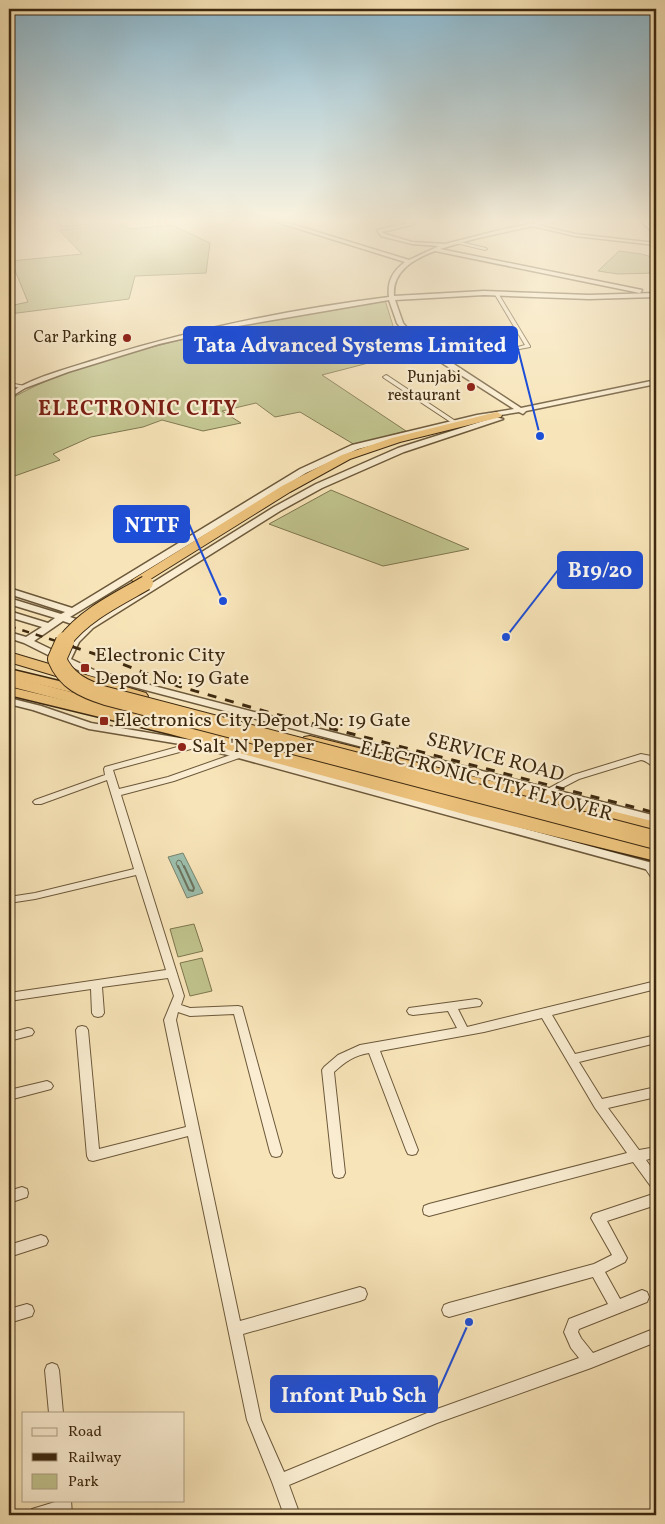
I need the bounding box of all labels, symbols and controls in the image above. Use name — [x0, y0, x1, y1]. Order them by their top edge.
place label: Car Parking — [33, 327, 117, 349]
callout: Tata Advanced Systems Limited — [184, 327, 517, 363]
marker: Car Parking — [121, 332, 133, 344]
text: Tata Advanced Systems Limited — [193, 332, 507, 361]
place label: Punjabi restaurant — [387, 367, 461, 407]
marker: Punjabi restaurant — [465, 381, 477, 393]
district label: ELECTRONIC CITY — [38, 395, 238, 424]
callout: NTTF — [114, 506, 189, 542]
text: NTTF — [125, 512, 179, 541]
callout: B19/20 — [558, 552, 642, 588]
text: B19/20 — [568, 557, 632, 586]
place label: Electronic City Depot No: 19 Gate — [95, 642, 249, 693]
marker: Electronic City Depot No: 19 Gate — [79, 662, 91, 674]
place label: Electronics City Depot No: 19 Gate — [114, 707, 410, 735]
marker: Electronics City Depot No: 19 Gate — [98, 715, 110, 727]
street label: SERVICE ROAD — [423, 726, 567, 790]
place label: Salt 'N Pepper — [192, 733, 314, 761]
street label: ELECTRONIC CITY FLYOVER — [356, 735, 616, 829]
marker: Salt 'N Pepper — [176, 741, 188, 753]
callout: Infont Pub Sch — [271, 1376, 437, 1412]
text: Infont Pub Sch — [281, 1382, 427, 1411]
legend — [22, 1412, 185, 1502]
text: Road — [68, 1422, 102, 1443]
text: Railway — [68, 1448, 121, 1469]
text: Park — [68, 1472, 99, 1493]

